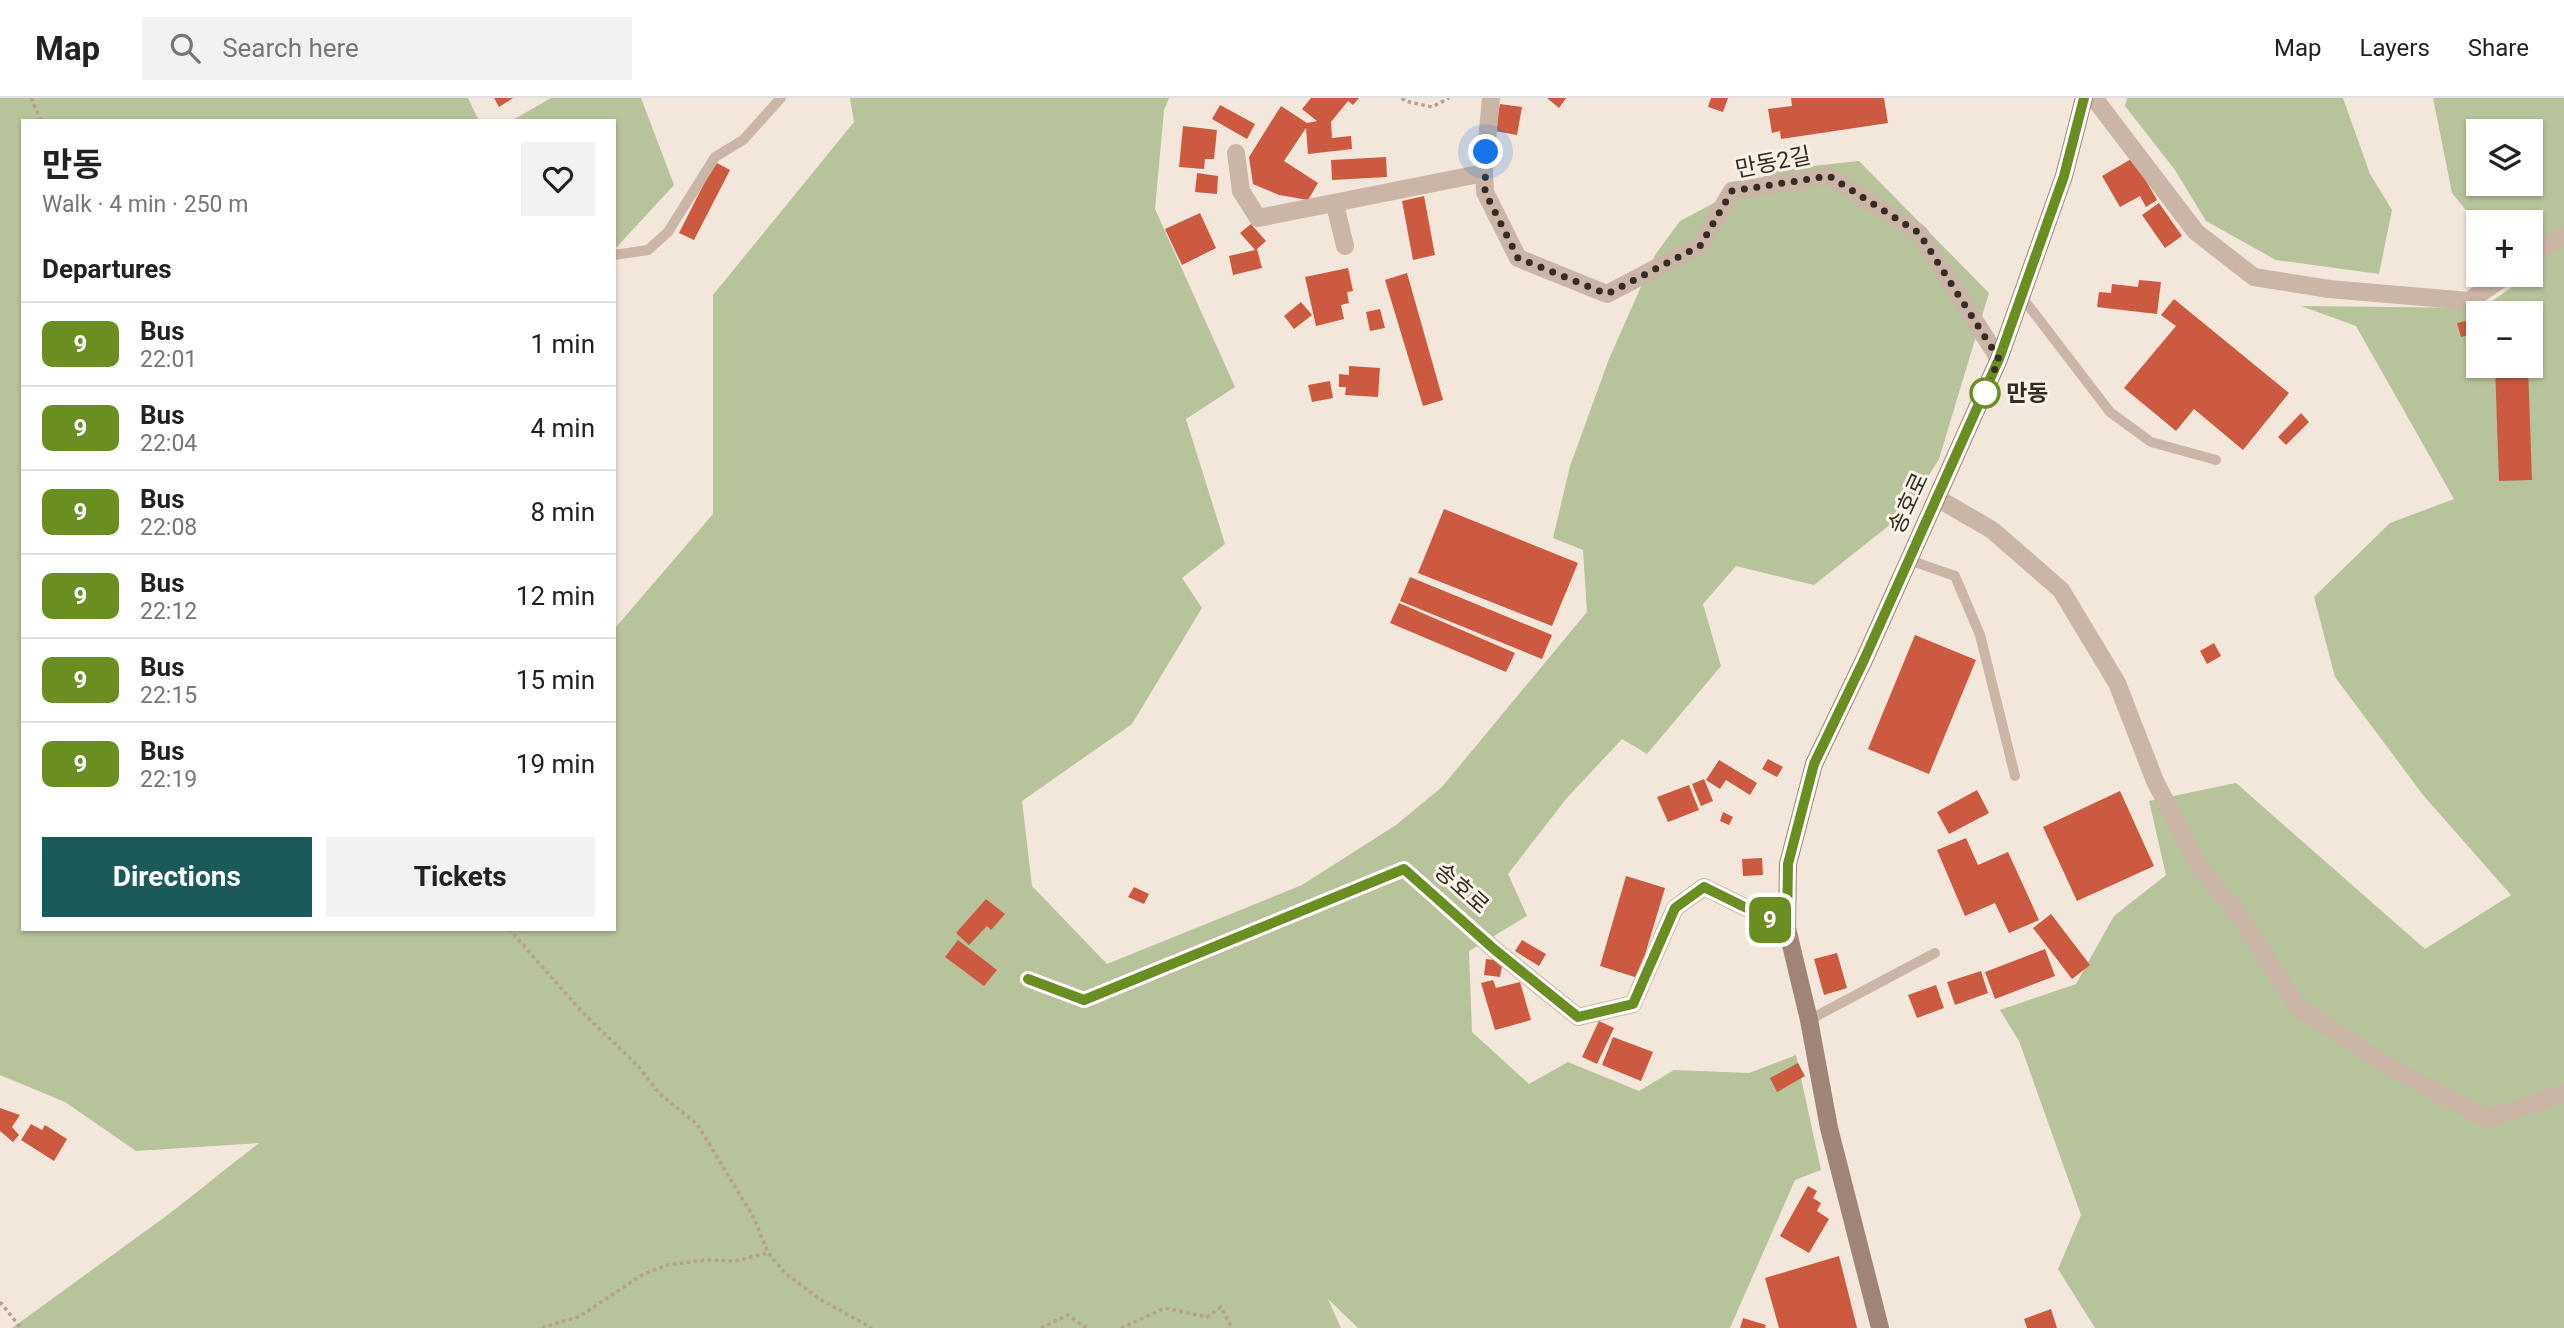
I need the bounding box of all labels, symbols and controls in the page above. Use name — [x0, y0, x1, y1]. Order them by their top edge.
search box — [142, 17, 632, 80]
text: Map — [35, 29, 100, 68]
icon: search — [166, 29, 204, 67]
text: Search here — [222, 33, 359, 63]
text: Map — [2274, 34, 2322, 62]
text: Layers — [2360, 34, 2430, 62]
text: Share — [2468, 34, 2529, 62]
map controls — [2466, 119, 2543, 378]
button: layers — [2466, 119, 2543, 196]
your location — [1468, 134, 1503, 169]
button: heart — [521, 142, 595, 216]
street label: 만동2길 — [1733, 142, 1813, 183]
text: 만동 — [42, 145, 103, 184]
text: Walk · 4 min · 250 m — [42, 191, 248, 218]
button: + — [2466, 210, 2543, 287]
text: Departures — [42, 254, 172, 284]
button: − — [2466, 301, 2543, 378]
text: Bus — [140, 316, 185, 346]
text: 1 min — [530, 329, 595, 359]
text: 9 — [74, 330, 87, 358]
text: 22:01 — [140, 346, 197, 373]
marker: 만동 — [1970, 378, 2000, 408]
place label: 만동 — [2006, 380, 2048, 407]
text: Bus — [140, 400, 185, 430]
text: 4 min — [530, 413, 595, 443]
text: 9 — [74, 414, 87, 442]
text: 22:04 — [140, 430, 197, 457]
street label: 송호로 — [1883, 469, 1934, 538]
text: Bus — [140, 484, 185, 514]
text: 8 min — [530, 497, 595, 527]
text: 9 — [74, 498, 87, 526]
text: 22:08 — [140, 514, 197, 541]
text: Bus — [140, 568, 185, 598]
text: 12 min — [516, 581, 595, 611]
text: 9 — [74, 582, 87, 610]
text: 22:12 — [140, 598, 197, 625]
text: Bus — [140, 652, 185, 682]
text: 15 min — [516, 665, 595, 695]
text: 9 — [74, 666, 87, 694]
text: 22:15 — [140, 682, 197, 709]
text: Bus — [140, 736, 185, 766]
text: 19 min — [516, 749, 595, 779]
text: 9 — [74, 750, 87, 778]
text: 22:19 — [140, 766, 197, 793]
button: Directions — [42, 837, 312, 917]
button: Tickets — [326, 837, 595, 917]
street label: 송호로 — [1429, 857, 1494, 920]
line badge: 9 — [1747, 897, 1793, 943]
text: 9 — [1763, 906, 1777, 934]

